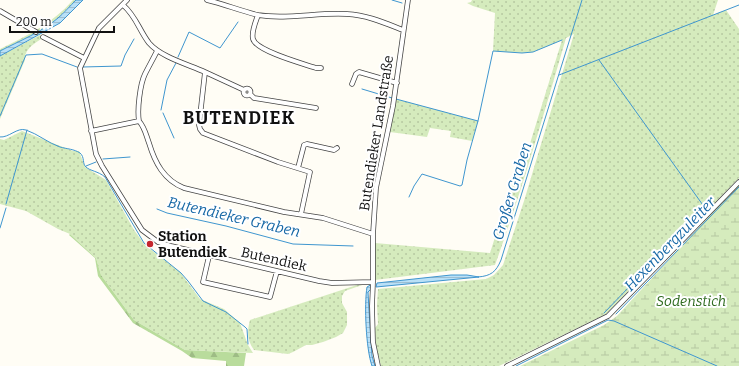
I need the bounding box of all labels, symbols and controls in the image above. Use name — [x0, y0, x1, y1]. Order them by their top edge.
scale bar — [10, 8, 114, 34]
text: 200 m — [16, 15, 52, 29]
street label: Butendieker Landstraße — [356, 54, 397, 212]
district label: BUTENDIEK — [183, 107, 295, 129]
water label: Großer Graben — [489, 140, 535, 242]
water label: Butendieker Graben — [166, 193, 302, 241]
water label: Hexenbergzuleiter — [621, 193, 720, 295]
place label: Station Butendiek — [158, 228, 227, 261]
marker: Station Butendiek — [145, 239, 155, 249]
street label: Butendiek — [239, 244, 308, 275]
park label: Sodenstich — [656, 293, 726, 310]

